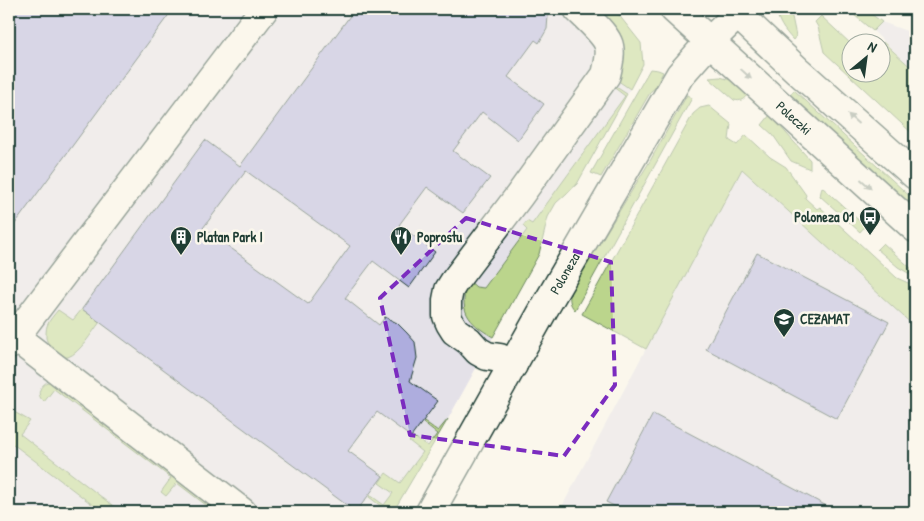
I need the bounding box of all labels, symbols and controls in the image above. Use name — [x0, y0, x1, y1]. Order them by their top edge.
north arrow — [842, 32, 892, 82]
text: N — [865, 36, 881, 57]
one-way arrow — [739, 69, 752, 80]
street label: Poleczki — [772, 96, 816, 139]
one-way arrow — [846, 114, 859, 125]
one-way arrow — [860, 178, 873, 189]
bus stop icon: Poloneza 01 — [858, 205, 882, 236]
place label: Poloneza 01 — [794, 207, 854, 226]
building icon: Platan Park I — [169, 225, 193, 256]
restaurant icon: Poprostu — [389, 225, 413, 256]
place label: Platan Park I — [197, 227, 263, 246]
place label: Poprostu — [417, 227, 463, 248]
street label: Poloneza — [545, 248, 584, 297]
school or university icon: CEZAMAT — [772, 307, 796, 338]
place label: CEZAMAT — [800, 309, 850, 328]

